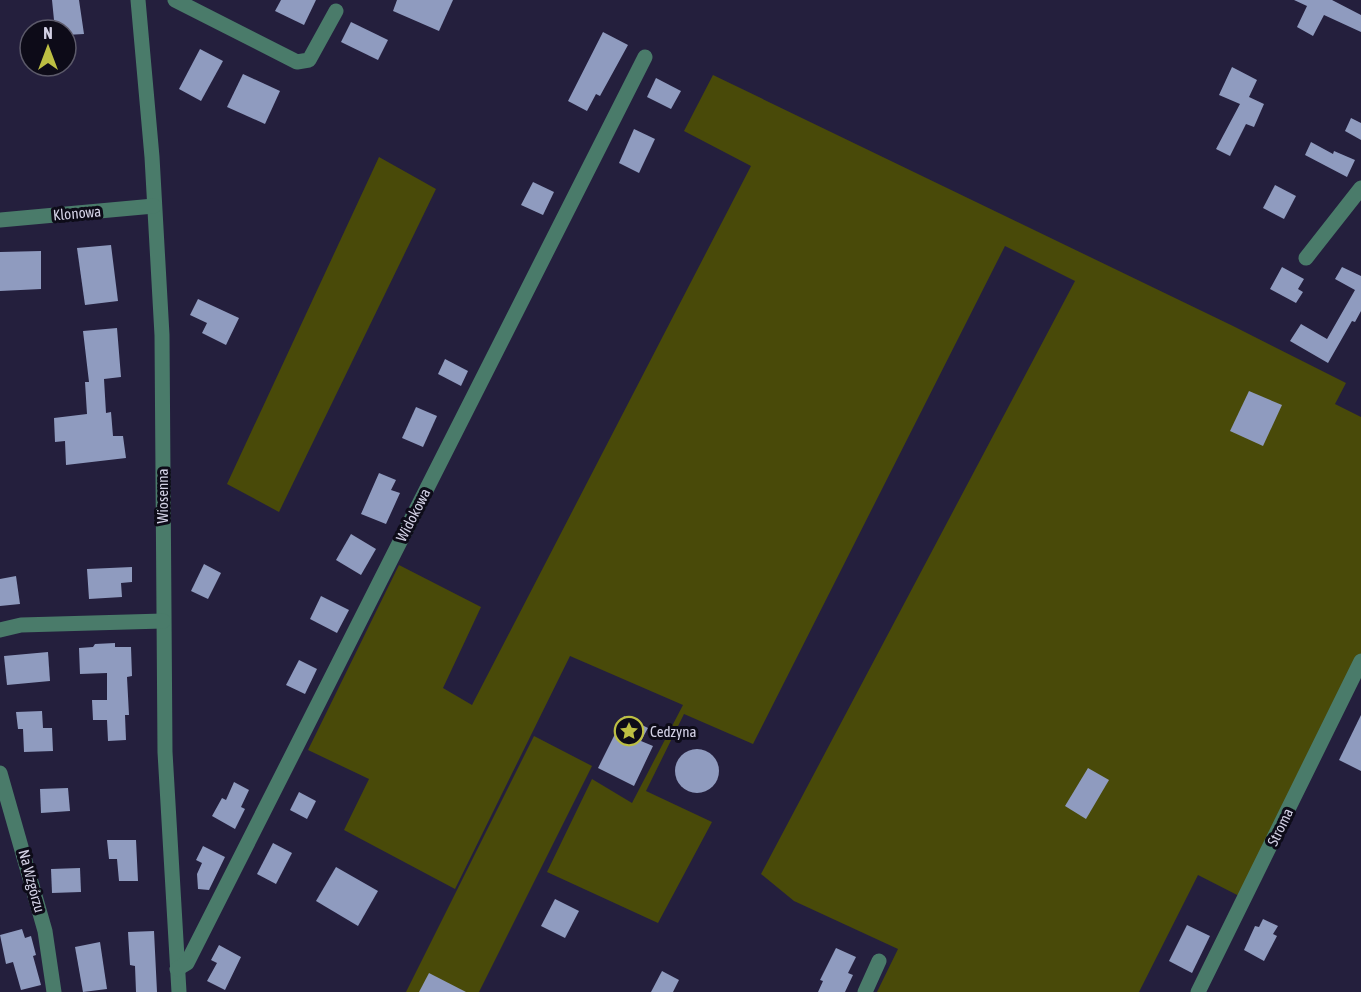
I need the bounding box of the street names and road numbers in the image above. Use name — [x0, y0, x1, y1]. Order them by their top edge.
street label: Klonowa — [52, 202, 102, 224]
street label: Wiosenna — [154, 468, 171, 524]
street label: Widokowa — [392, 486, 434, 544]
street label: Stroma — [1264, 805, 1296, 849]
street label: Na Wzgórzu — [15, 848, 49, 914]

